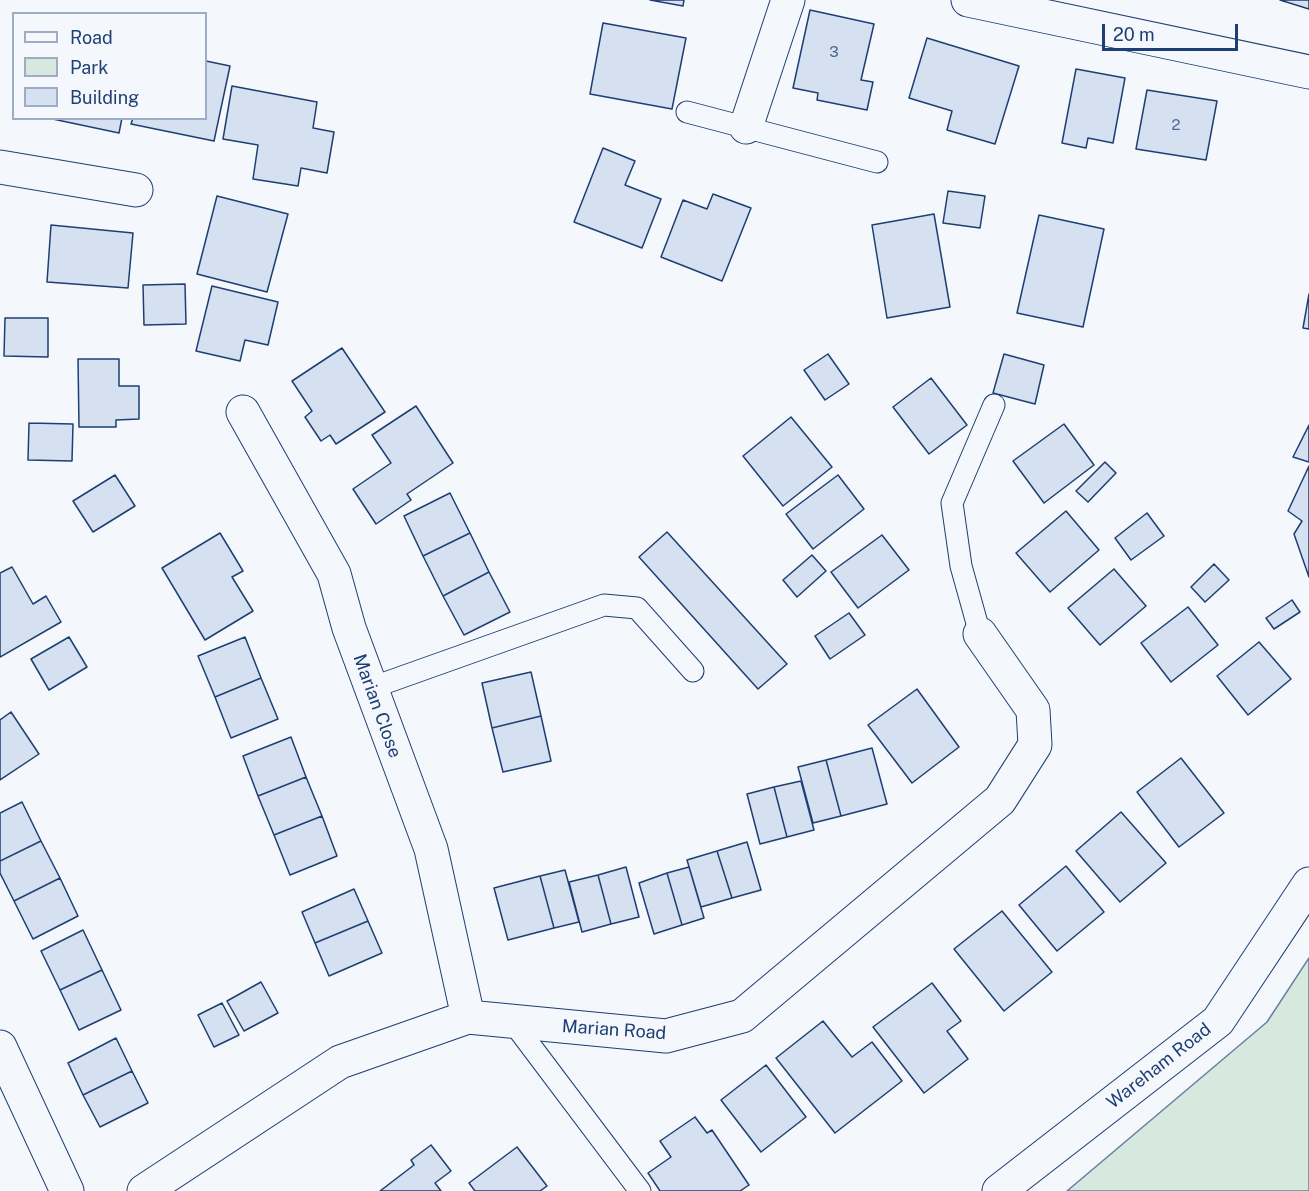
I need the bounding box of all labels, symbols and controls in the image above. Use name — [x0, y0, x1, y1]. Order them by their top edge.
legend — [12, 12, 207, 120]
scale bar — [1105, 12, 1242, 50]
text: 20 m — [1113, 24, 1155, 45]
text: Road — [70, 27, 113, 48]
house number: 3 — [829, 43, 839, 61]
text: Park — [70, 57, 108, 78]
text: Building — [70, 87, 139, 108]
house number: 2 — [1172, 116, 1180, 134]
street label: Marian Close — [348, 651, 406, 761]
street label: Marian Road — [561, 1016, 667, 1044]
street label: Wareham Road — [1103, 1019, 1215, 1113]

